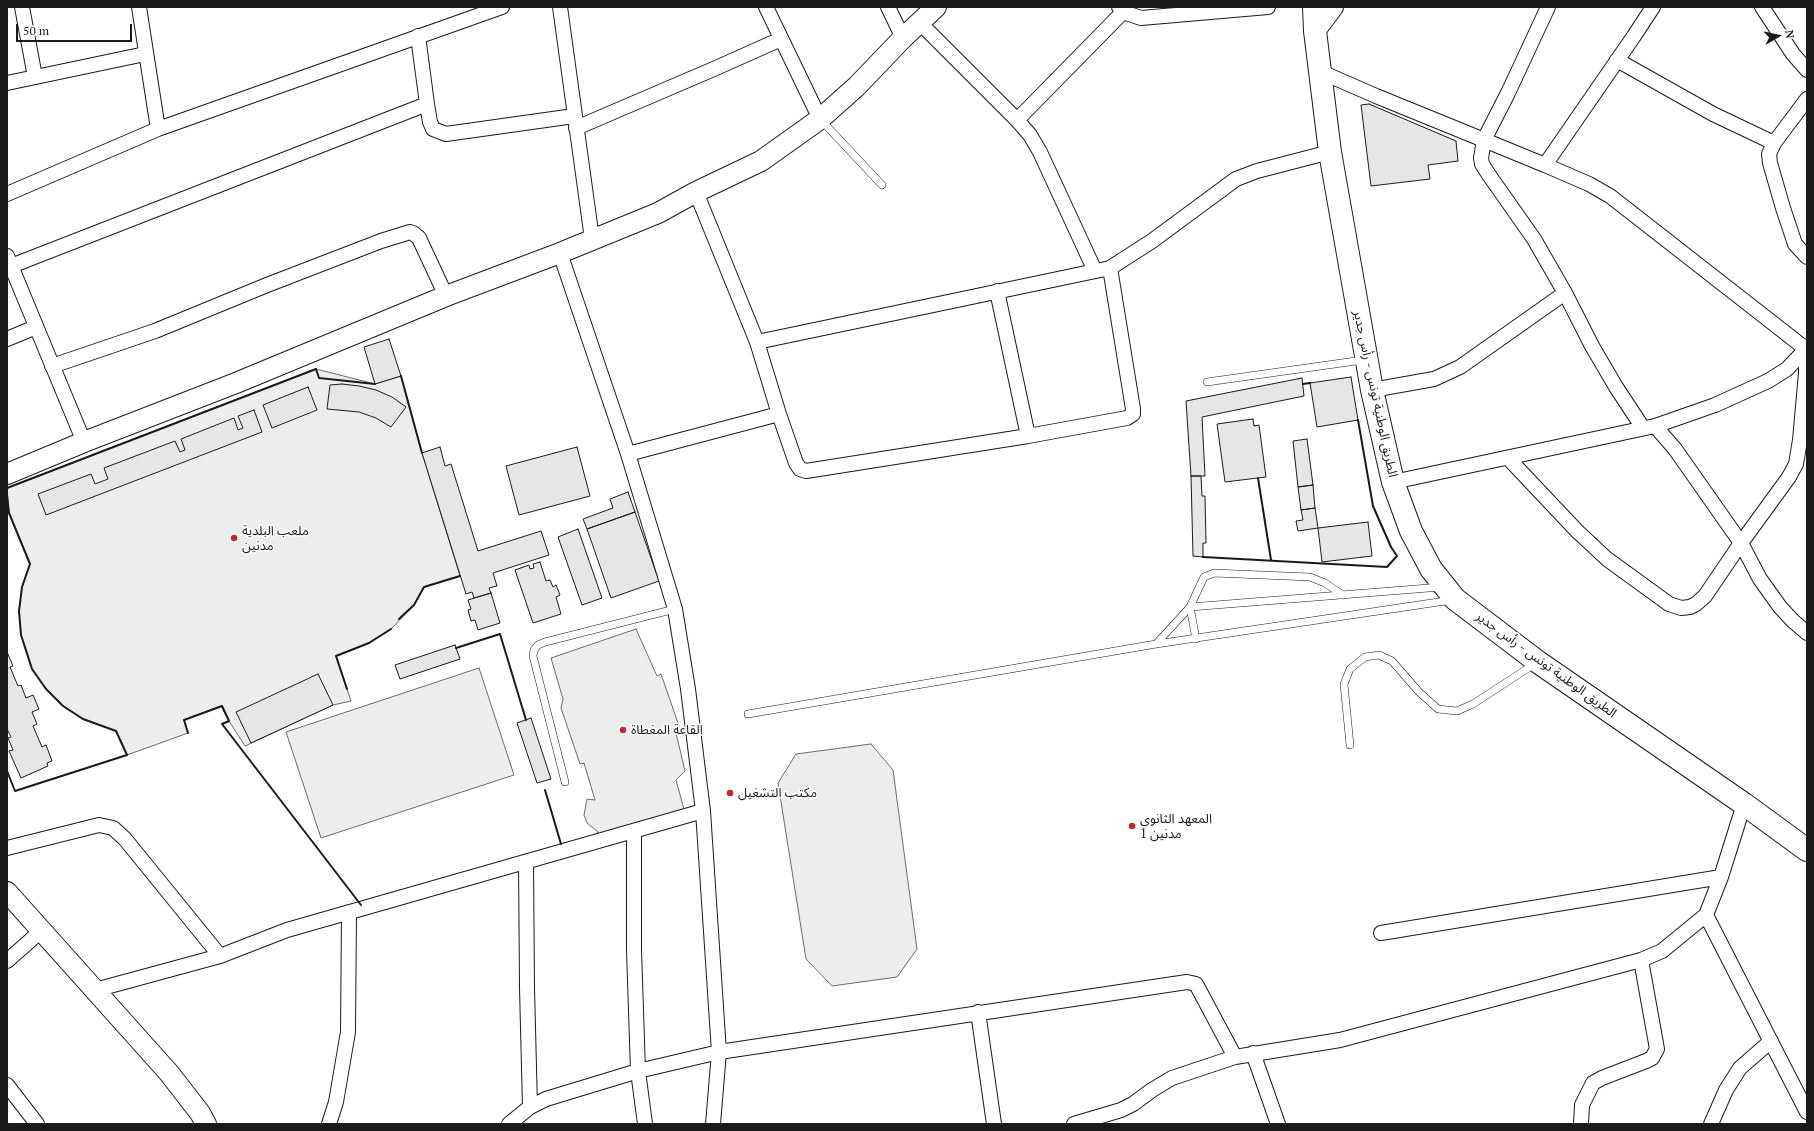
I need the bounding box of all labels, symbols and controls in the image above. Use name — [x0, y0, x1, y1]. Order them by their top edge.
scale bar — [18, 16, 134, 42]
north arrow — [1758, 16, 1798, 56]
text: 50 m — [23, 23, 49, 38]
text: N — [1782, 29, 1797, 39]
street label: الطريق الوطنية تونس - رأس جدير — [1350, 309, 1400, 479]
place label: ملعب البلدية مدنين — [242, 523, 309, 554]
marker: ملعب البلدية مدنين — [229, 533, 239, 543]
street label: الطريق الوطنية تونس - رأس جدير — [1473, 609, 1619, 721]
place label: القاعة المغطاة — [631, 722, 703, 738]
marker: القاعة المغطاة — [618, 725, 628, 735]
place label: مكتب التشغيل — [738, 785, 817, 801]
marker: مكتب التشغيل — [725, 788, 735, 798]
place label: المعهد الثانوي مدنين 1 — [1140, 811, 1212, 842]
marker: المعهد الثانوي مدنين 1 — [1127, 821, 1137, 831]

